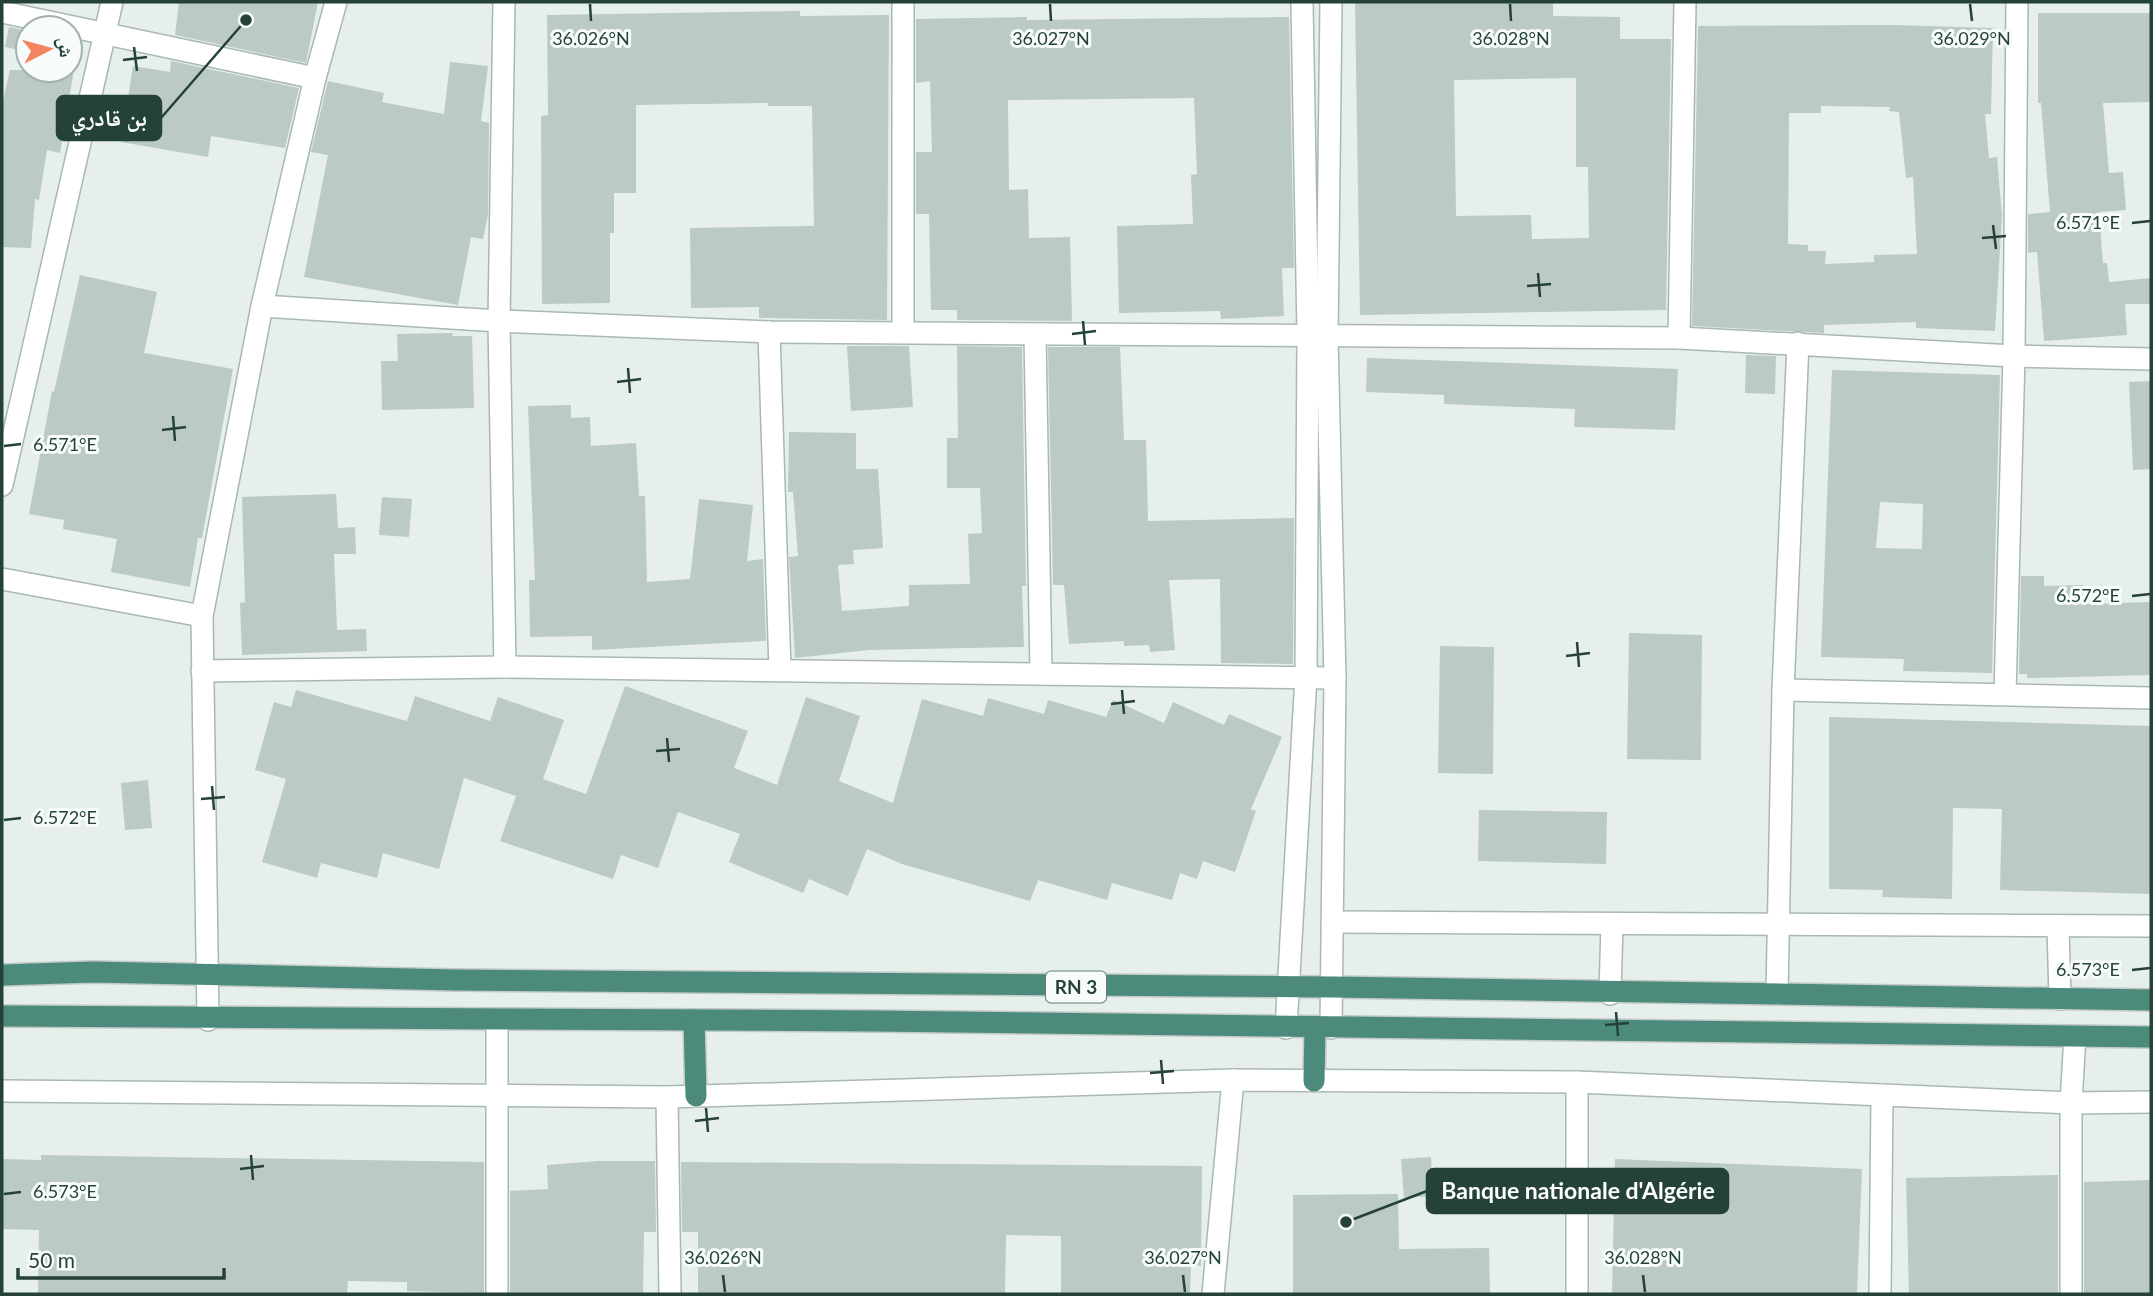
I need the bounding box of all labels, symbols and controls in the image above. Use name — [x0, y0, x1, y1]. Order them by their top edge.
north arrow — [14, 14, 84, 84]
text: 36.026°N — [552, 27, 630, 49]
text: 36.027°N — [1012, 27, 1090, 49]
text: 36.028°N — [1472, 27, 1550, 49]
text: 36.029°N — [1933, 27, 2011, 49]
text: ش — [53, 36, 79, 59]
callout: بن قادري — [57, 96, 161, 140]
text: بن قادري — [71, 103, 147, 137]
text: 6.571°E — [2056, 211, 2120, 233]
text: 6.571°E — [33, 433, 97, 455]
text: 6.572°E — [2056, 584, 2120, 606]
text: 6.572°E — [33, 806, 97, 828]
text: 6.573°E — [2056, 958, 2120, 980]
road number: RN 3 — [1046, 972, 1106, 1002]
callout: Banque nationale d'Algérie — [1427, 1169, 1728, 1213]
text: Banque nationale d'Algérie — [1441, 1176, 1715, 1204]
text: 6.573°E — [33, 1180, 97, 1202]
scale bar — [18, 1236, 224, 1280]
text: 36.026°N — [684, 1246, 762, 1268]
text: 36.027°N — [1144, 1246, 1222, 1268]
text: 36.028°N — [1604, 1246, 1682, 1268]
text: 50 m — [28, 1247, 75, 1272]

